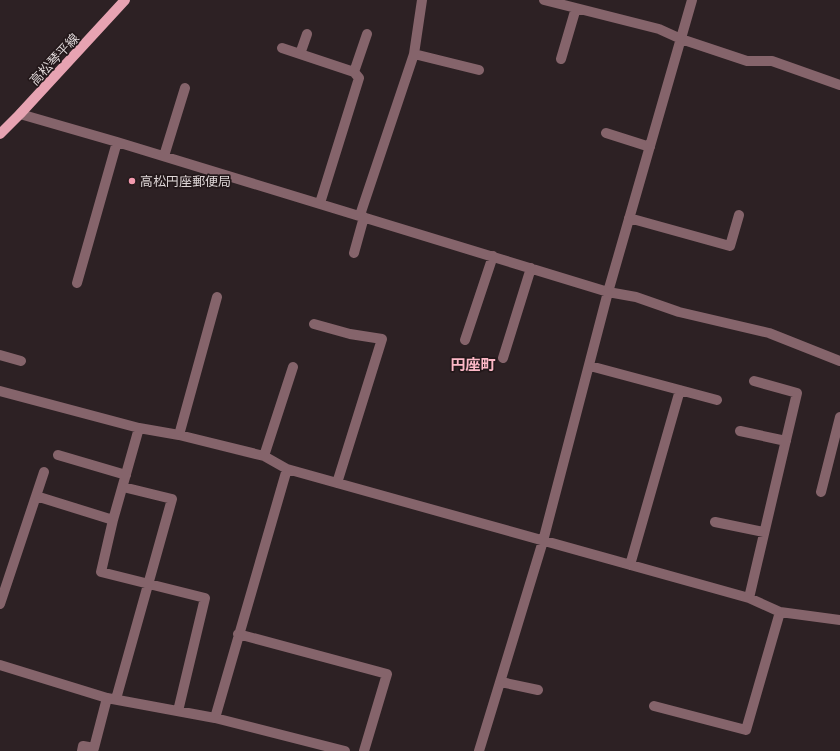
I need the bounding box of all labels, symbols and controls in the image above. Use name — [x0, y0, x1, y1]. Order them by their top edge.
street label: 高松琴平線 — [26, 30, 83, 89]
place label: 高松円座郵便局 — [140, 173, 231, 190]
marker: 高松円座郵便局 — [127, 176, 137, 186]
district label: 円座町 — [450, 355, 496, 374]

